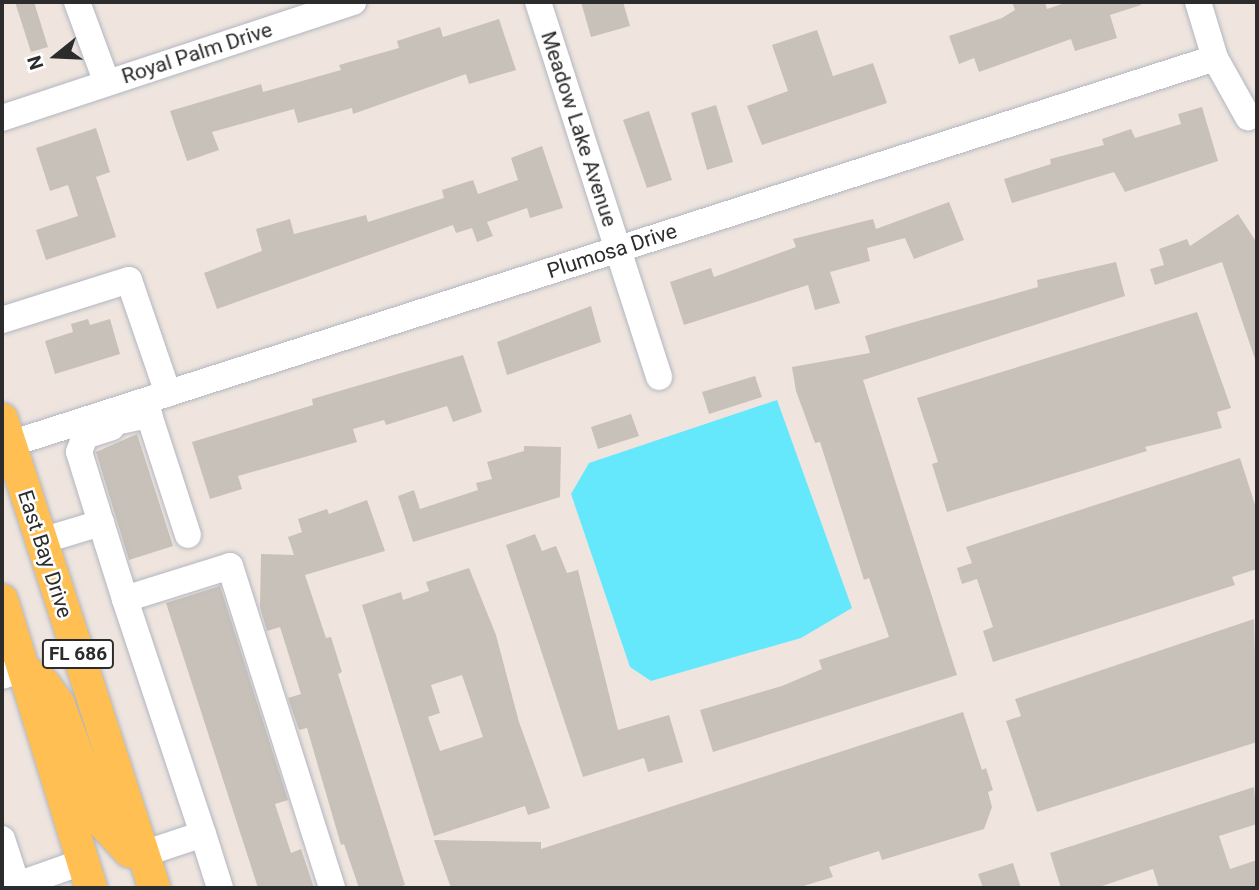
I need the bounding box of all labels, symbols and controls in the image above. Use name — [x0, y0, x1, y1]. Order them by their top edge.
street label: Royal Palm Drive — [119, 17, 275, 89]
north arrow — [21, 21, 91, 91]
street label: Meadow Lake Avenue — [536, 28, 622, 230]
text: N — [23, 53, 49, 73]
street label: Plumosa Drive — [544, 218, 680, 284]
street label: East Bay Drive — [12, 487, 78, 621]
road number: FL 686 — [41, 638, 115, 670]

